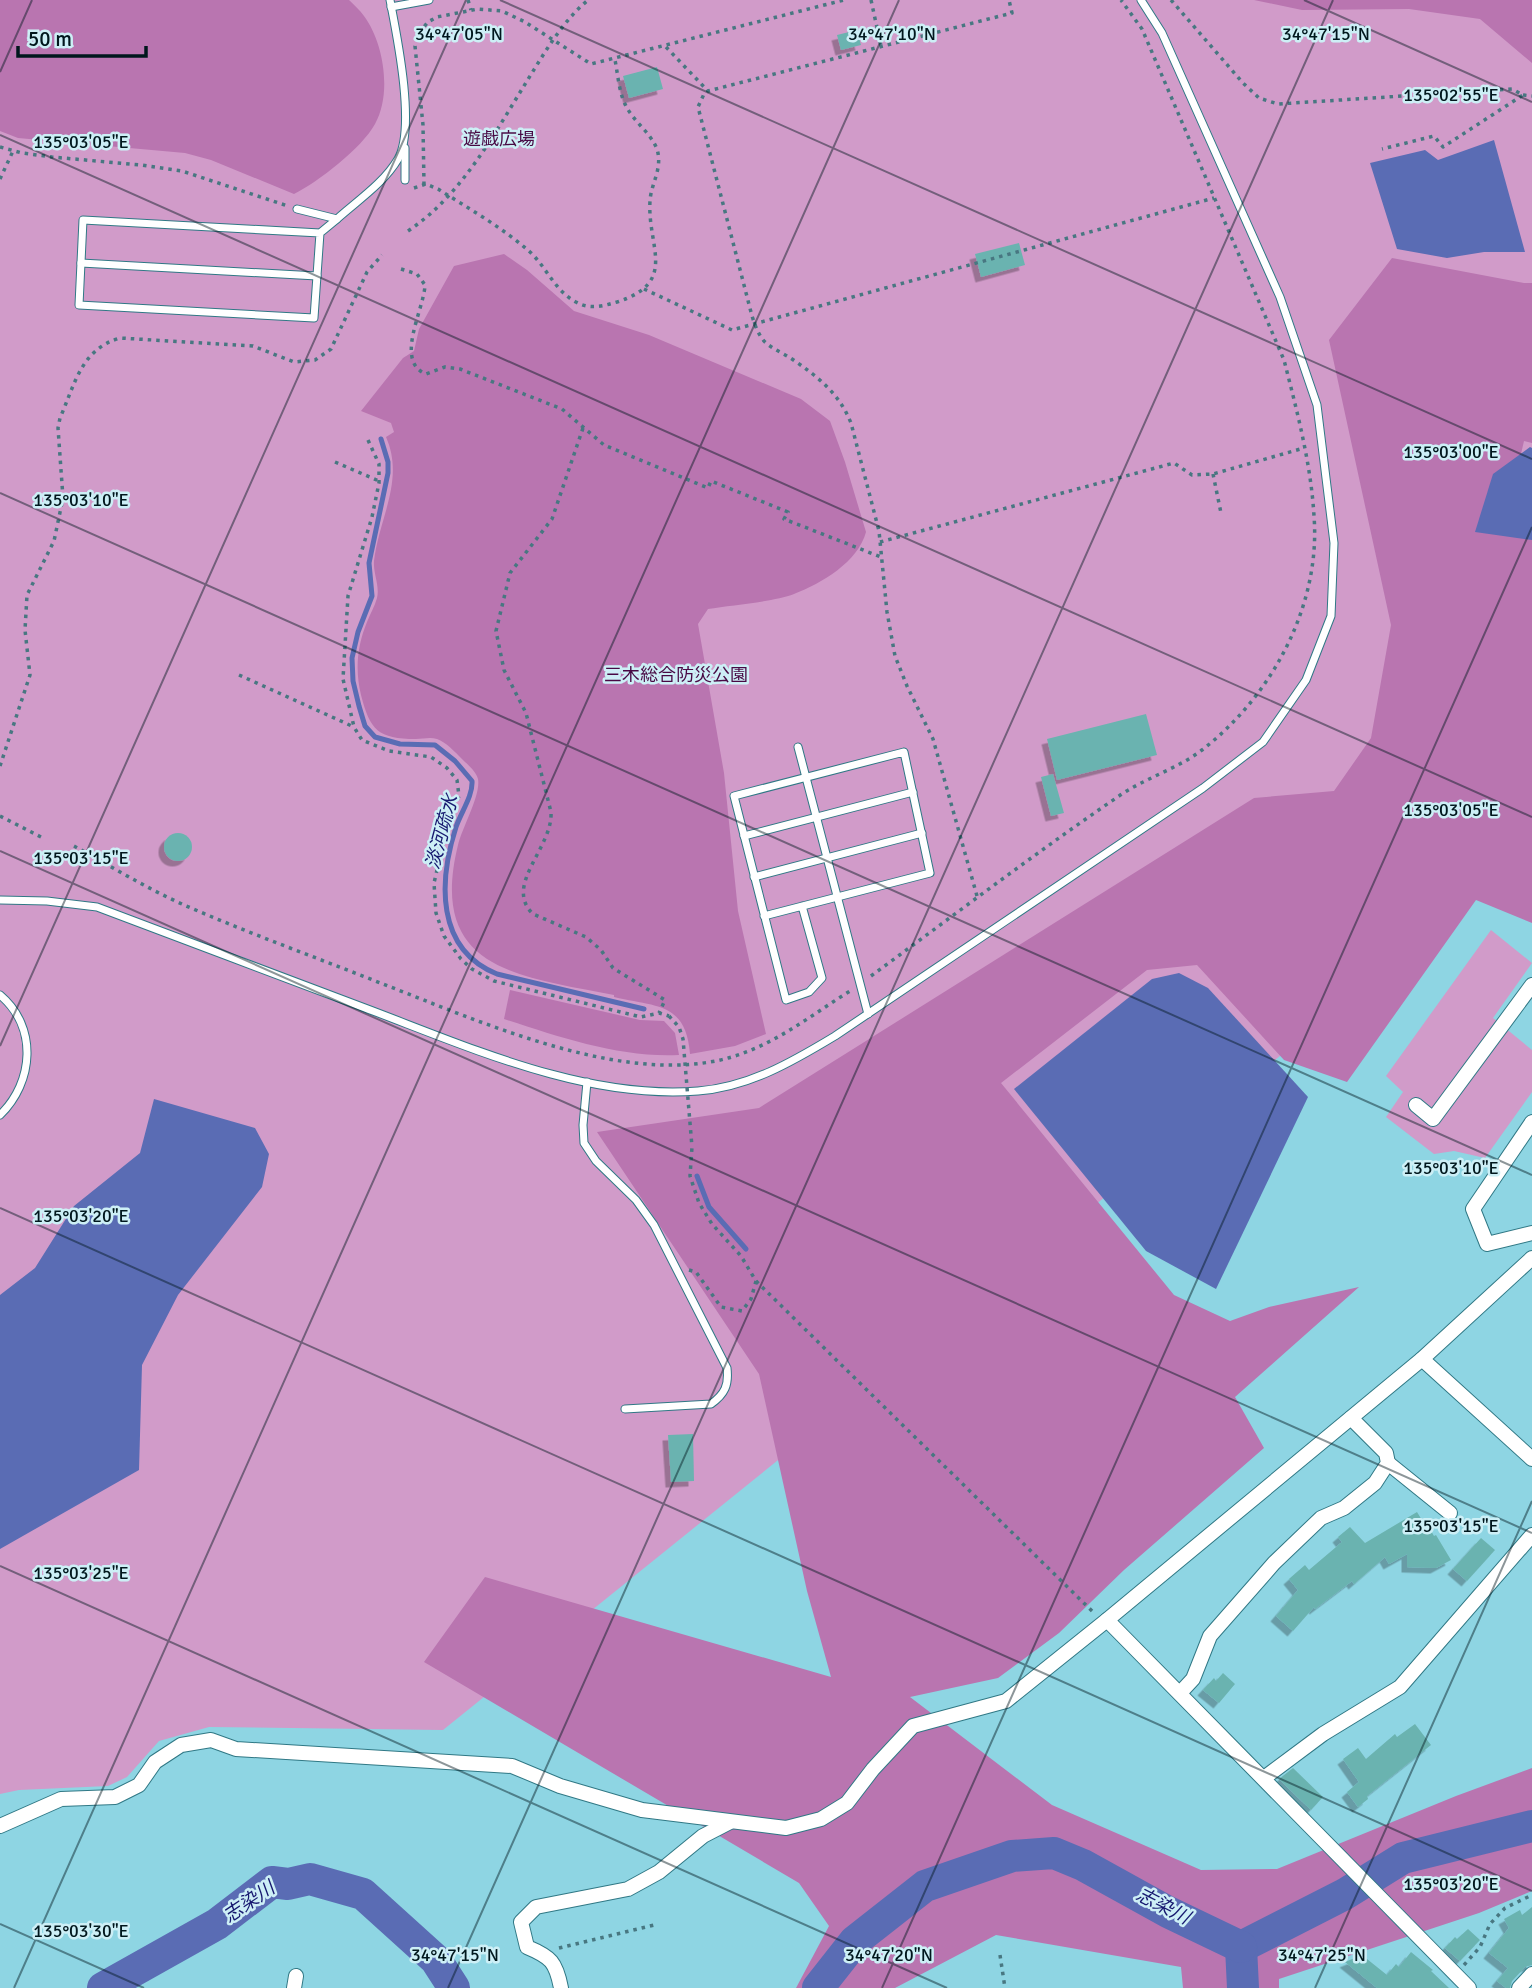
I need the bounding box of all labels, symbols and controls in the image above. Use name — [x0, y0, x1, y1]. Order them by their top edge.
scale bar — [18, 14, 145, 58]
text: 34°47'05"N — [415, 23, 503, 45]
text: 34°47'10"N — [848, 23, 936, 45]
text: 34°47'15"N — [1282, 23, 1370, 45]
text: 50 m — [28, 26, 72, 52]
text: 135°02'55"E — [1403, 84, 1499, 106]
park label: 遊戯広場 — [463, 128, 535, 150]
text: 135°03'05"E — [33, 131, 129, 153]
text: 135°03'00"E — [1403, 441, 1499, 463]
text: 135°03'10"E — [33, 489, 129, 511]
park label: 三木総合防災公園 — [604, 664, 748, 686]
water label: 淡河疏水 — [421, 790, 464, 872]
text: 135°03'05"E — [1403, 799, 1499, 821]
text: 135°03'15"E — [33, 847, 129, 869]
text: 135°03'10"E — [1403, 1157, 1499, 1179]
text: 135°03'20"E — [33, 1205, 129, 1227]
text: 135°03'15"E — [1403, 1515, 1499, 1537]
text: 135°03'25"E — [33, 1562, 129, 1584]
text: 135°03'20"E — [1403, 1873, 1499, 1895]
water label: 志染川 — [219, 1875, 281, 1928]
water label: 志染川 — [1132, 1882, 1196, 1931]
text: 135°03'30"E — [33, 1920, 129, 1942]
text: 34°47'15"N — [411, 1944, 499, 1966]
text: 34°47'20"N — [845, 1944, 933, 1966]
text: 34°47'25"N — [1278, 1944, 1366, 1966]

